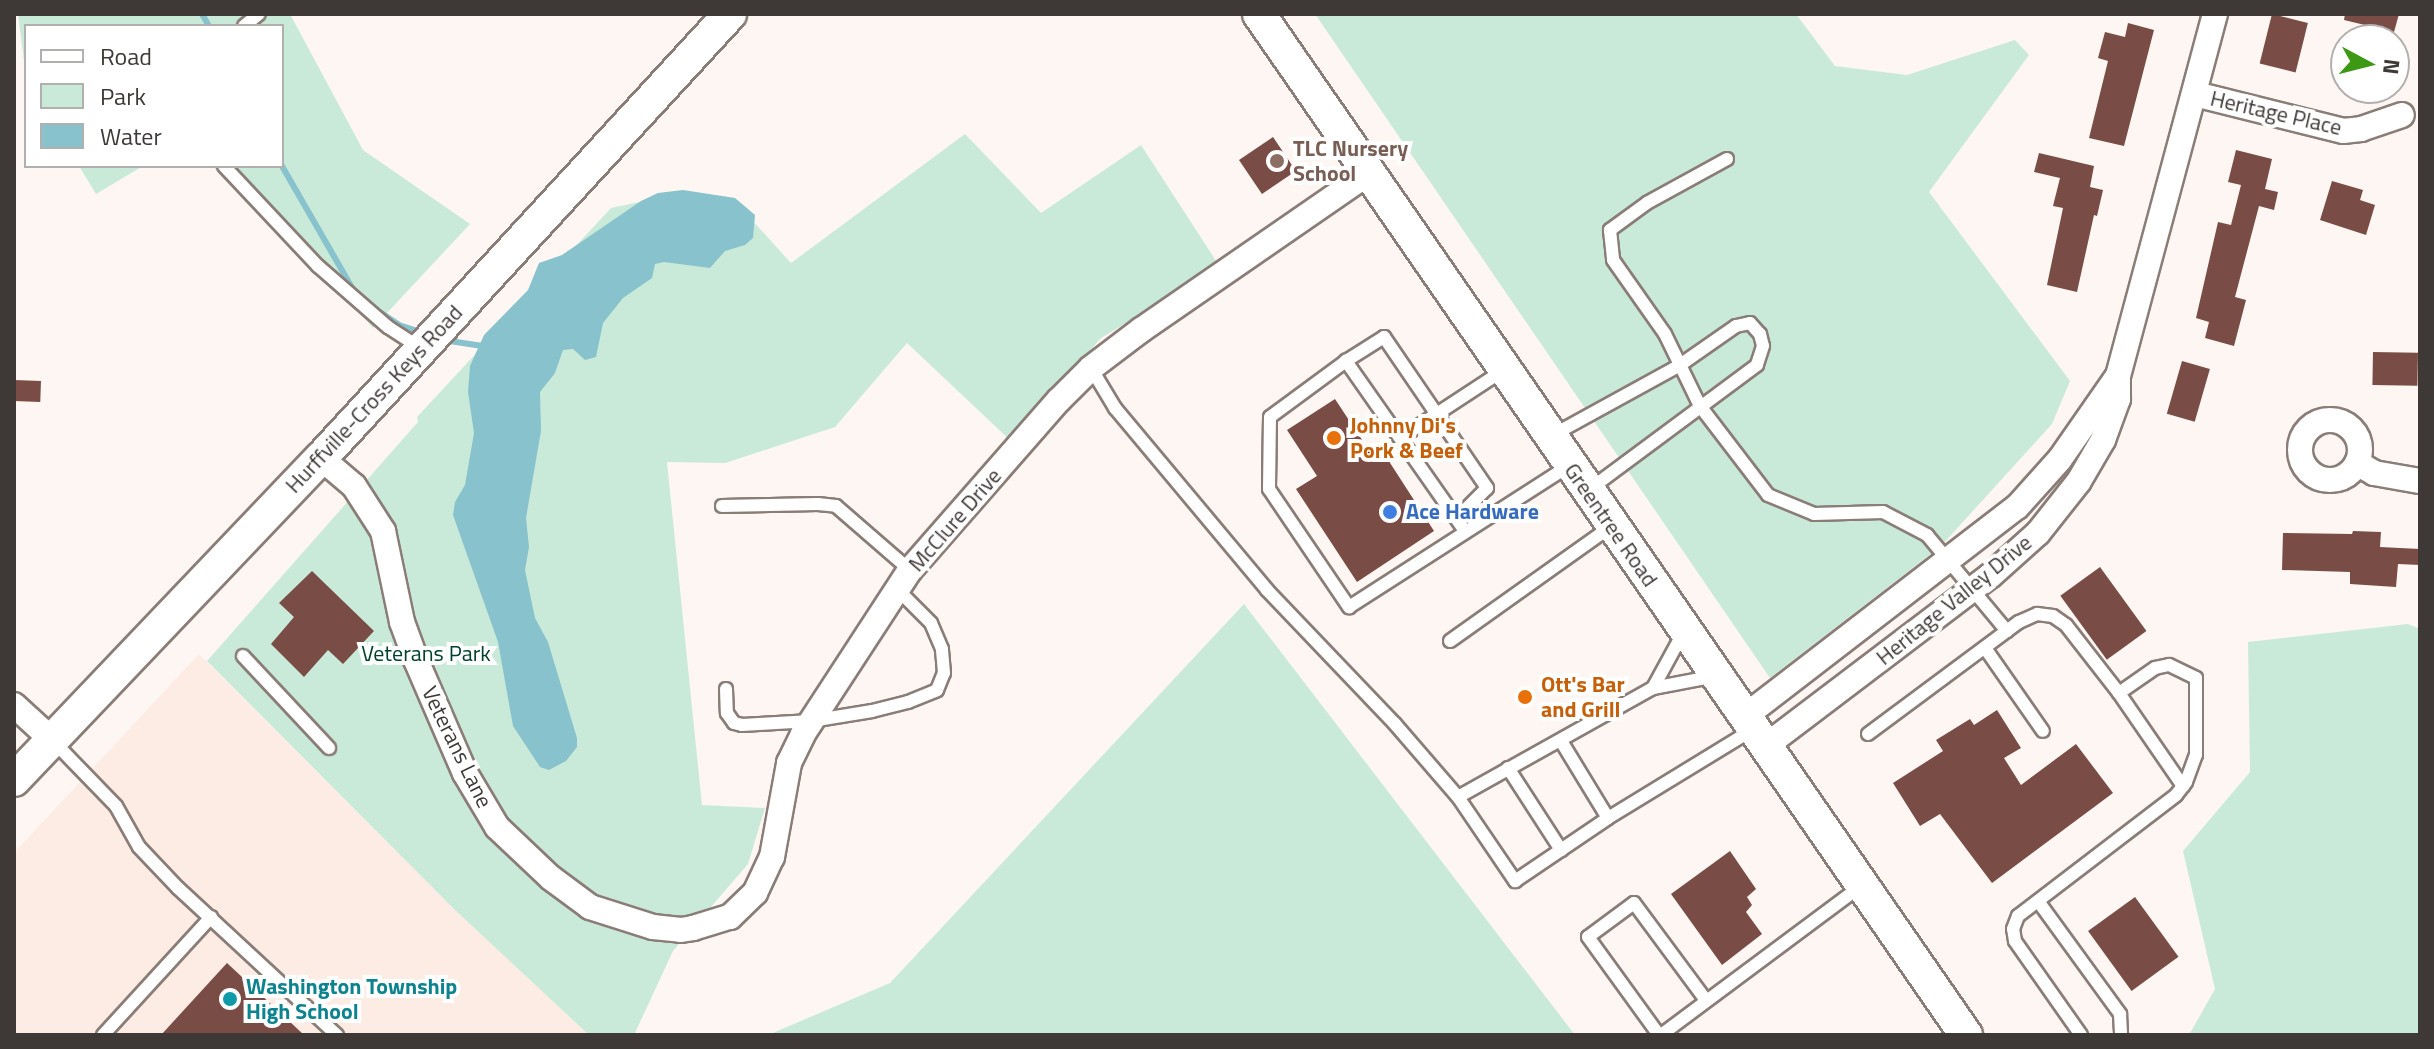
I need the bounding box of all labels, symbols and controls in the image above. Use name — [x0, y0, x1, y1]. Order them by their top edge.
legend — [24, 24, 284, 168]
north arrow — [2330, 24, 2410, 104]
text: Road — [100, 38, 152, 74]
text: N — [2374, 57, 2410, 76]
text: Park — [100, 78, 146, 114]
street label: Heritage Place — [2208, 85, 2344, 141]
text: Water — [100, 118, 162, 154]
place label: TLC Nursery School — [1293, 135, 1408, 186]
marker: TLC Nursery School — [1268, 152, 1286, 170]
street label: Hurffville-Cross Keys Road — [280, 300, 468, 498]
place label: Johnny Di's Pork & Beef — [1350, 412, 1463, 464]
marker: Johnny Di's Pork & Beef — [1325, 429, 1343, 447]
street label: Greentree Road — [1559, 458, 1663, 592]
street label: McClure Drive — [903, 463, 1007, 577]
place label: Ace Hardware — [1406, 499, 1539, 525]
marker: Ace Hardware — [1381, 503, 1399, 521]
street label: Heritage Valley Drive — [1871, 529, 2037, 671]
park label: Veterans Park — [361, 641, 491, 667]
place label: Ott's Bar and Grill — [1541, 671, 1625, 722]
street label: Veterans Lane — [416, 682, 498, 812]
marker: Ott's Bar and Grill — [1516, 688, 1534, 706]
place label: Washington Township High School — [246, 973, 457, 1024]
marker: Washington Township High School — [221, 990, 239, 1008]

